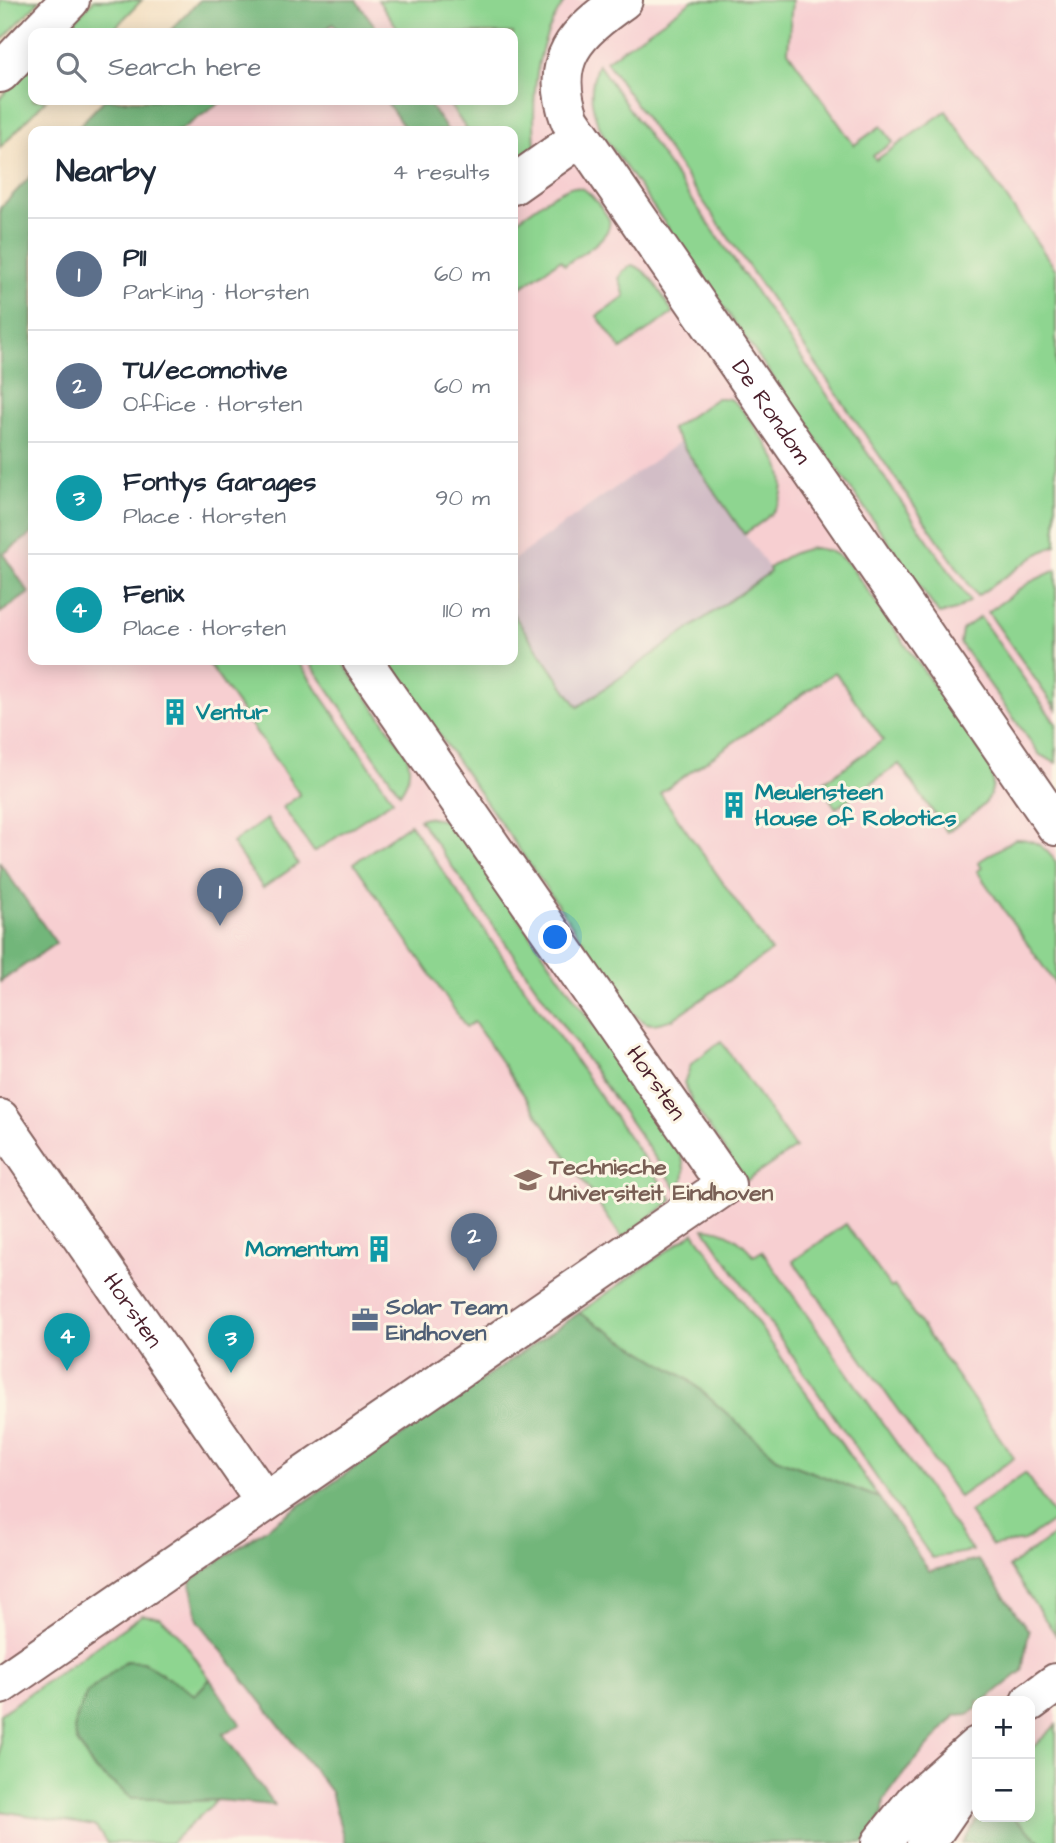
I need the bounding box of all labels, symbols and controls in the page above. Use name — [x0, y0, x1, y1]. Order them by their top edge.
search box — [28, 28, 518, 105]
icon: search — [52, 48, 90, 86]
text: Search here — [108, 49, 261, 85]
text: Nearby — [56, 151, 156, 193]
text: 4 results — [392, 156, 490, 188]
text: P11 — [123, 240, 146, 276]
text: 1 — [78, 258, 80, 290]
text: 60 m — [434, 258, 490, 290]
text: Parking · Horsten — [123, 276, 309, 308]
text: TU/ecomotive — [123, 352, 288, 388]
street label: De Rondom — [724, 354, 818, 471]
text: 2 — [72, 370, 86, 402]
text: 60 m — [434, 370, 490, 402]
text: Office · Horsten — [123, 388, 302, 420]
text: Fontys Garages — [123, 464, 316, 500]
text: 3 — [73, 482, 85, 514]
text: 90 m — [435, 482, 490, 514]
text: Place · Horsten — [123, 500, 286, 532]
text: Fenix — [123, 576, 184, 612]
text: 4 — [71, 594, 87, 626]
text: 110 m — [442, 594, 490, 626]
text: Place · Horsten — [123, 612, 286, 644]
place label: Ventur — [195, 696, 268, 728]
building icon: Ventur — [160, 697, 190, 727]
place label: Meulensteen House of Robotics — [755, 776, 957, 834]
building icon: Meulensteen House of Robotics — [719, 790, 749, 820]
pin: 1 — [197, 868, 243, 926]
your location — [538, 920, 572, 954]
street label: Horsten — [619, 1039, 693, 1127]
place label: Technische Universiteit Eindhoven — [548, 1151, 774, 1209]
school or university icon: Technische Universiteit Eindhoven — [513, 1165, 543, 1195]
pin: 2 — [451, 1213, 497, 1271]
place label: Momentum — [245, 1233, 359, 1265]
building icon: Momentum — [364, 1234, 394, 1264]
street label: Horsten — [95, 1267, 170, 1354]
place label: Solar Team Eindhoven — [385, 1291, 508, 1349]
office icon: Solar Team Eindhoven — [350, 1305, 380, 1335]
pin: 4 — [44, 1313, 90, 1371]
pin: 3 — [208, 1315, 254, 1373]
map controls — [972, 1696, 1035, 1822]
button: + — [972, 1696, 1035, 1759]
button: − — [972, 1759, 1035, 1822]

